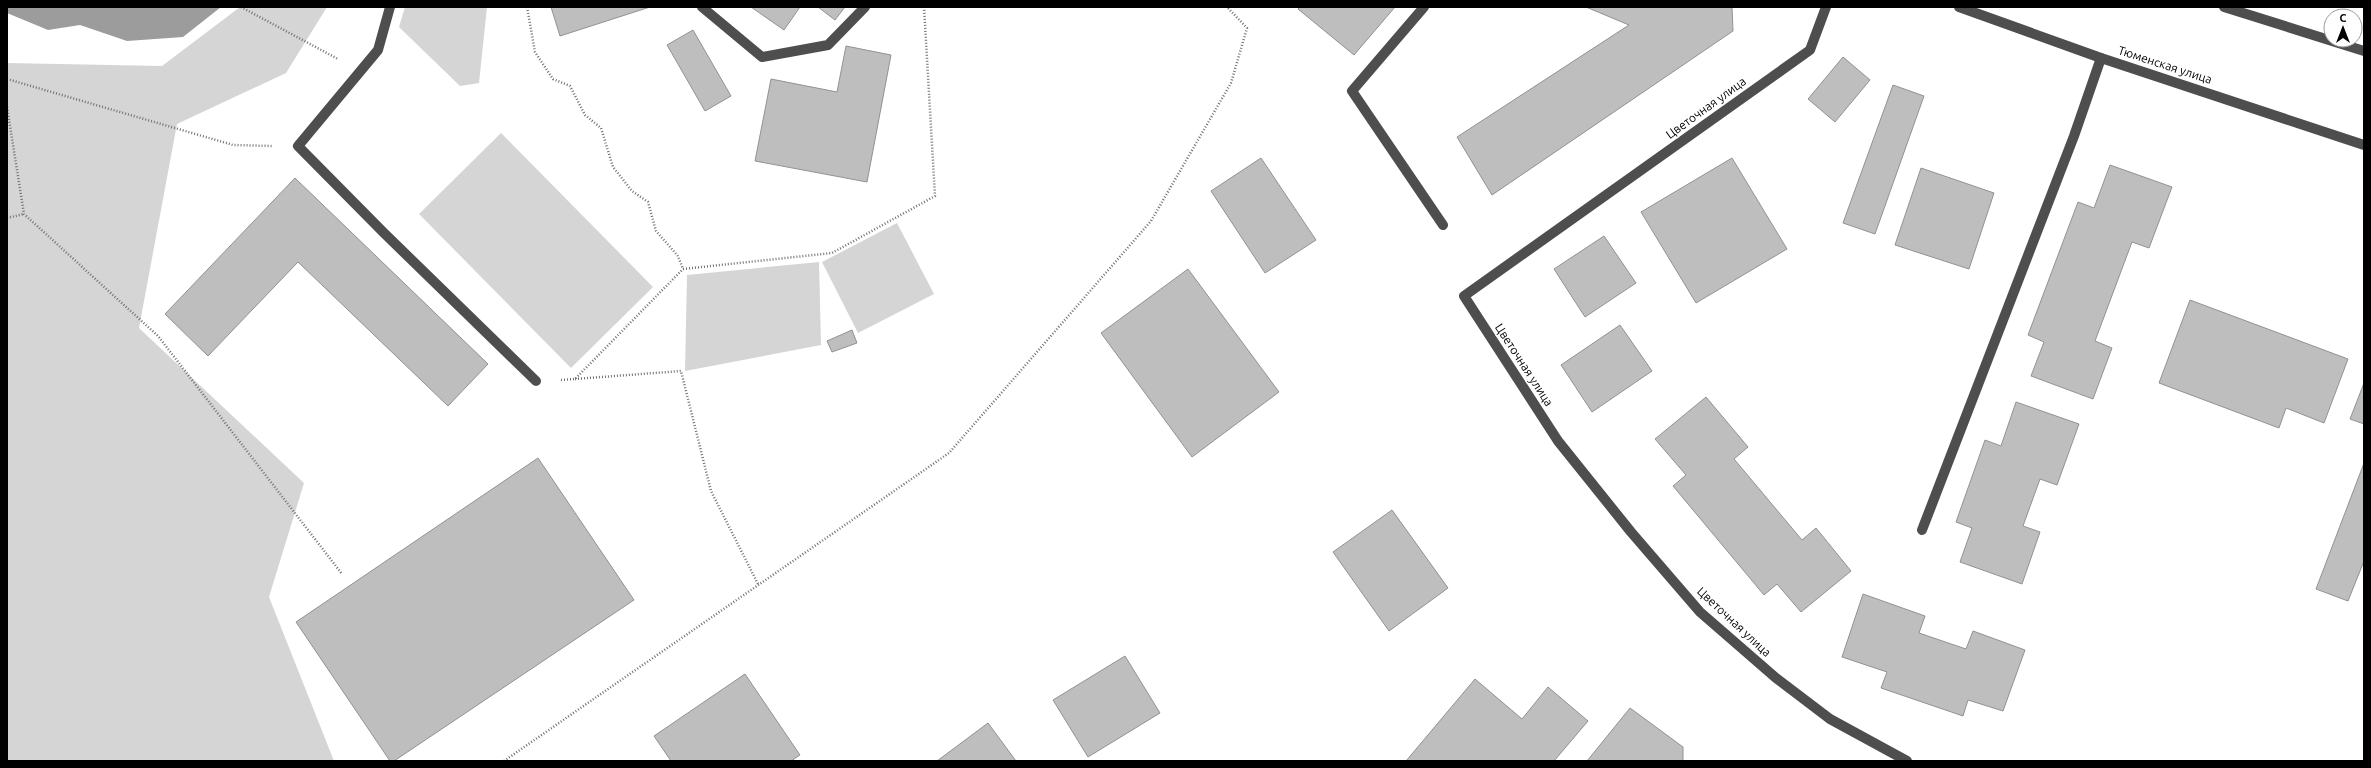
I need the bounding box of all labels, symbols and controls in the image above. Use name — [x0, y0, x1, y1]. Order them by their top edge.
north arrow — [2323, 8, 2363, 48]
text: С — [2339, 12, 2347, 24]
street label: Тюменская улица — [2117, 43, 2214, 86]
street label: Цветочная улица — [1663, 74, 1748, 141]
street label: Цветочная улица — [1493, 321, 1556, 408]
street label: Цветочная улица — [1695, 584, 1774, 659]

